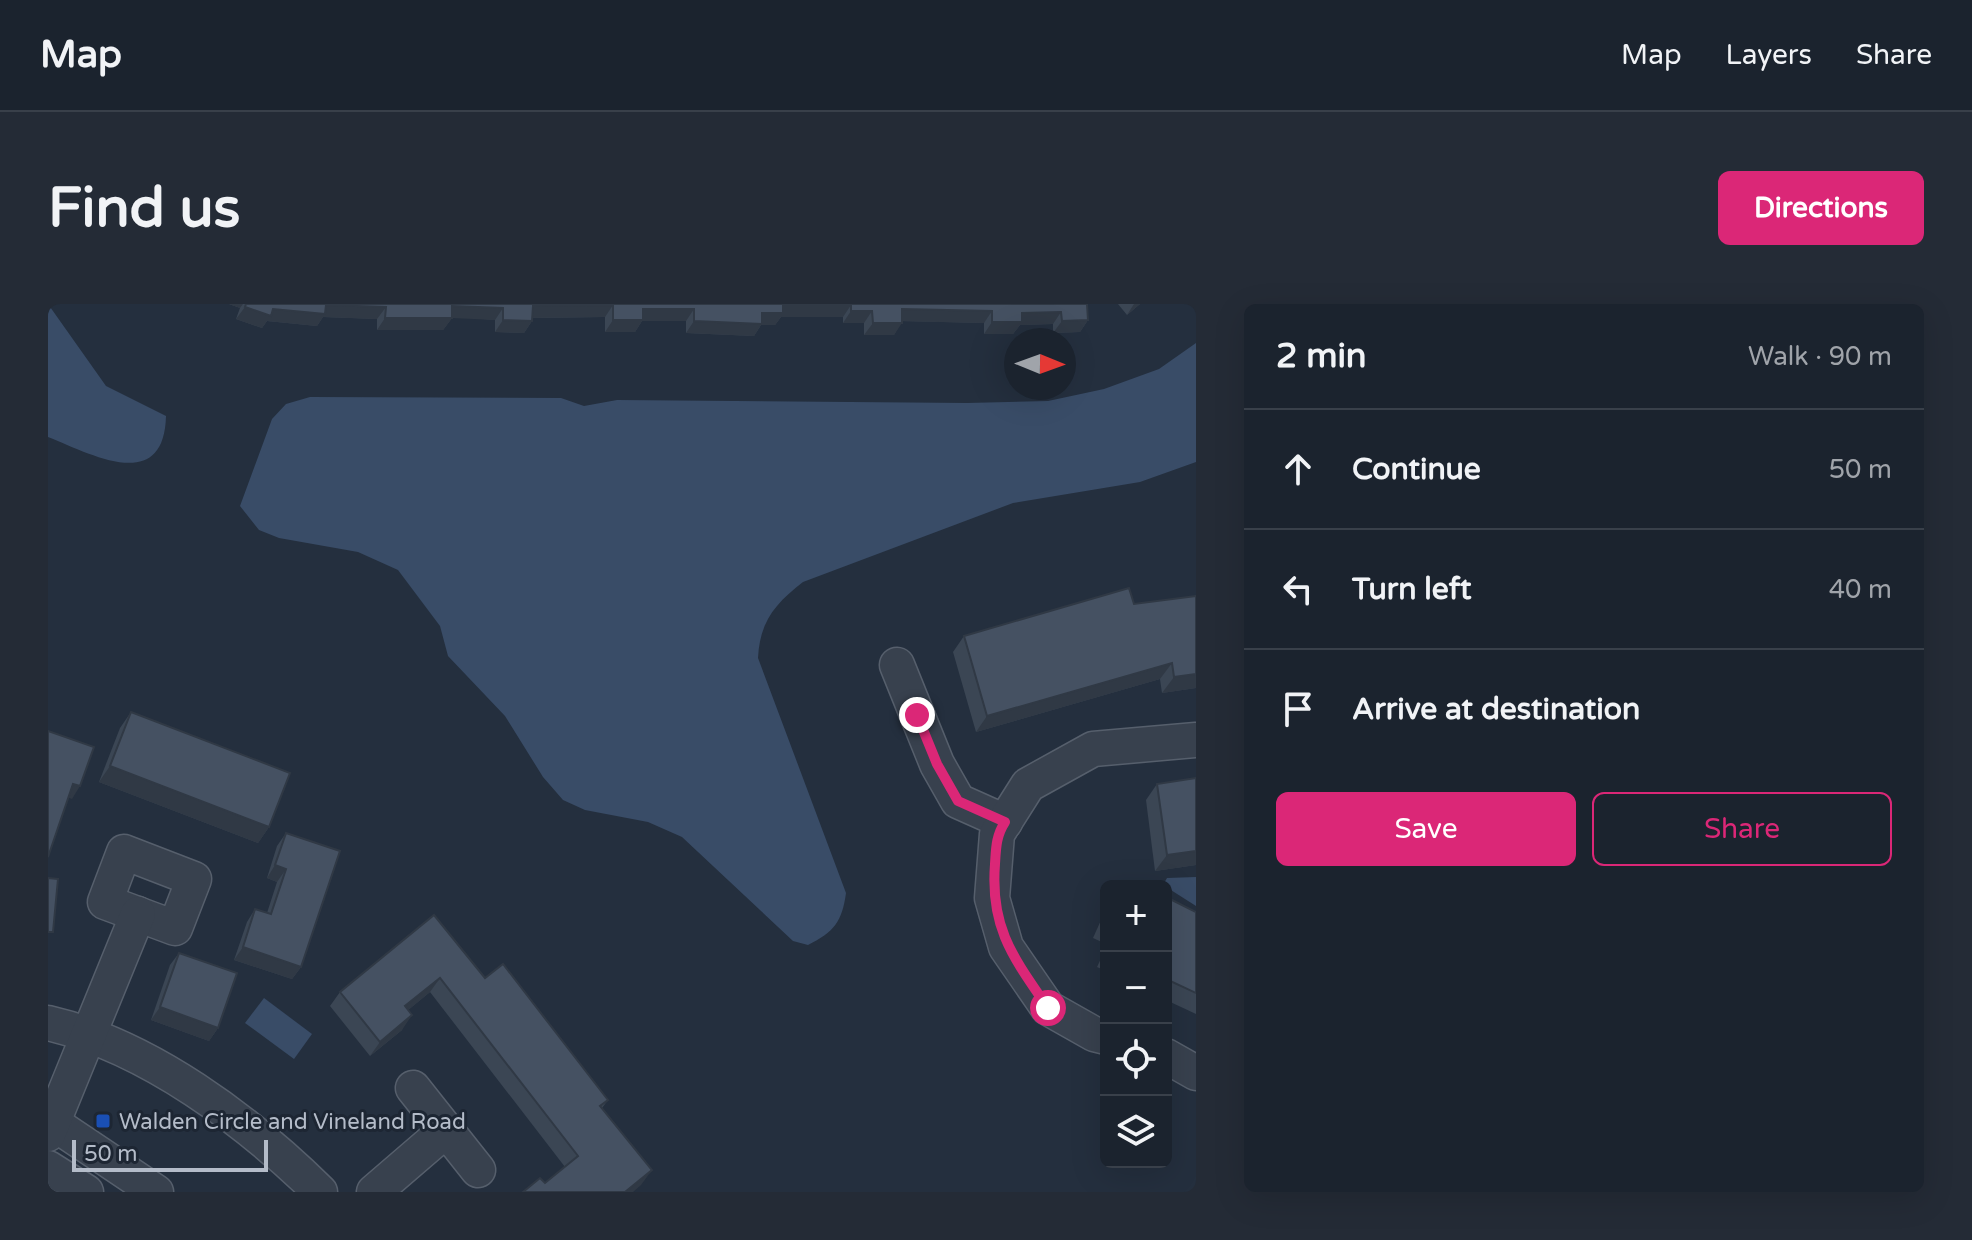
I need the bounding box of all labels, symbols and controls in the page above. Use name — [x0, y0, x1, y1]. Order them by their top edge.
text: Map — [40, 32, 122, 78]
text: Map — [1621, 38, 1682, 72]
text: Layers — [1726, 38, 1812, 72]
text: Share — [1856, 38, 1932, 72]
button: Directions — [1718, 171, 1924, 245]
text: Find us — [48, 175, 240, 242]
north arrow — [1004, 328, 1076, 400]
text: 2 min — [1276, 336, 1367, 377]
text: Walk · 90 m — [1748, 341, 1892, 372]
icon: ahead — [1276, 447, 1320, 491]
text: Continue — [1352, 451, 1481, 488]
text: 50 m — [1829, 454, 1892, 485]
icon: left — [1276, 567, 1320, 611]
text: Turn left — [1352, 571, 1471, 608]
text: 40 m — [1829, 574, 1892, 605]
icon: arrive — [1276, 687, 1320, 731]
text: Arrive at destination — [1352, 691, 1640, 728]
route end — [899, 697, 935, 733]
button: Save — [1276, 792, 1576, 866]
button: Share — [1592, 792, 1892, 866]
map controls — [1100, 880, 1172, 1168]
button: + — [1100, 880, 1172, 952]
button: − — [1100, 952, 1172, 1024]
route start — [1030, 990, 1066, 1026]
button: locate — [1100, 1024, 1172, 1096]
button: layers — [1100, 1096, 1172, 1168]
place label: Walden Circle and Vineland Road — [119, 1109, 466, 1135]
marker: Walden Circle and Vineland Road — [94, 1112, 112, 1130]
scale bar — [72, 1136, 268, 1172]
text: 50 m — [84, 1141, 138, 1167]

